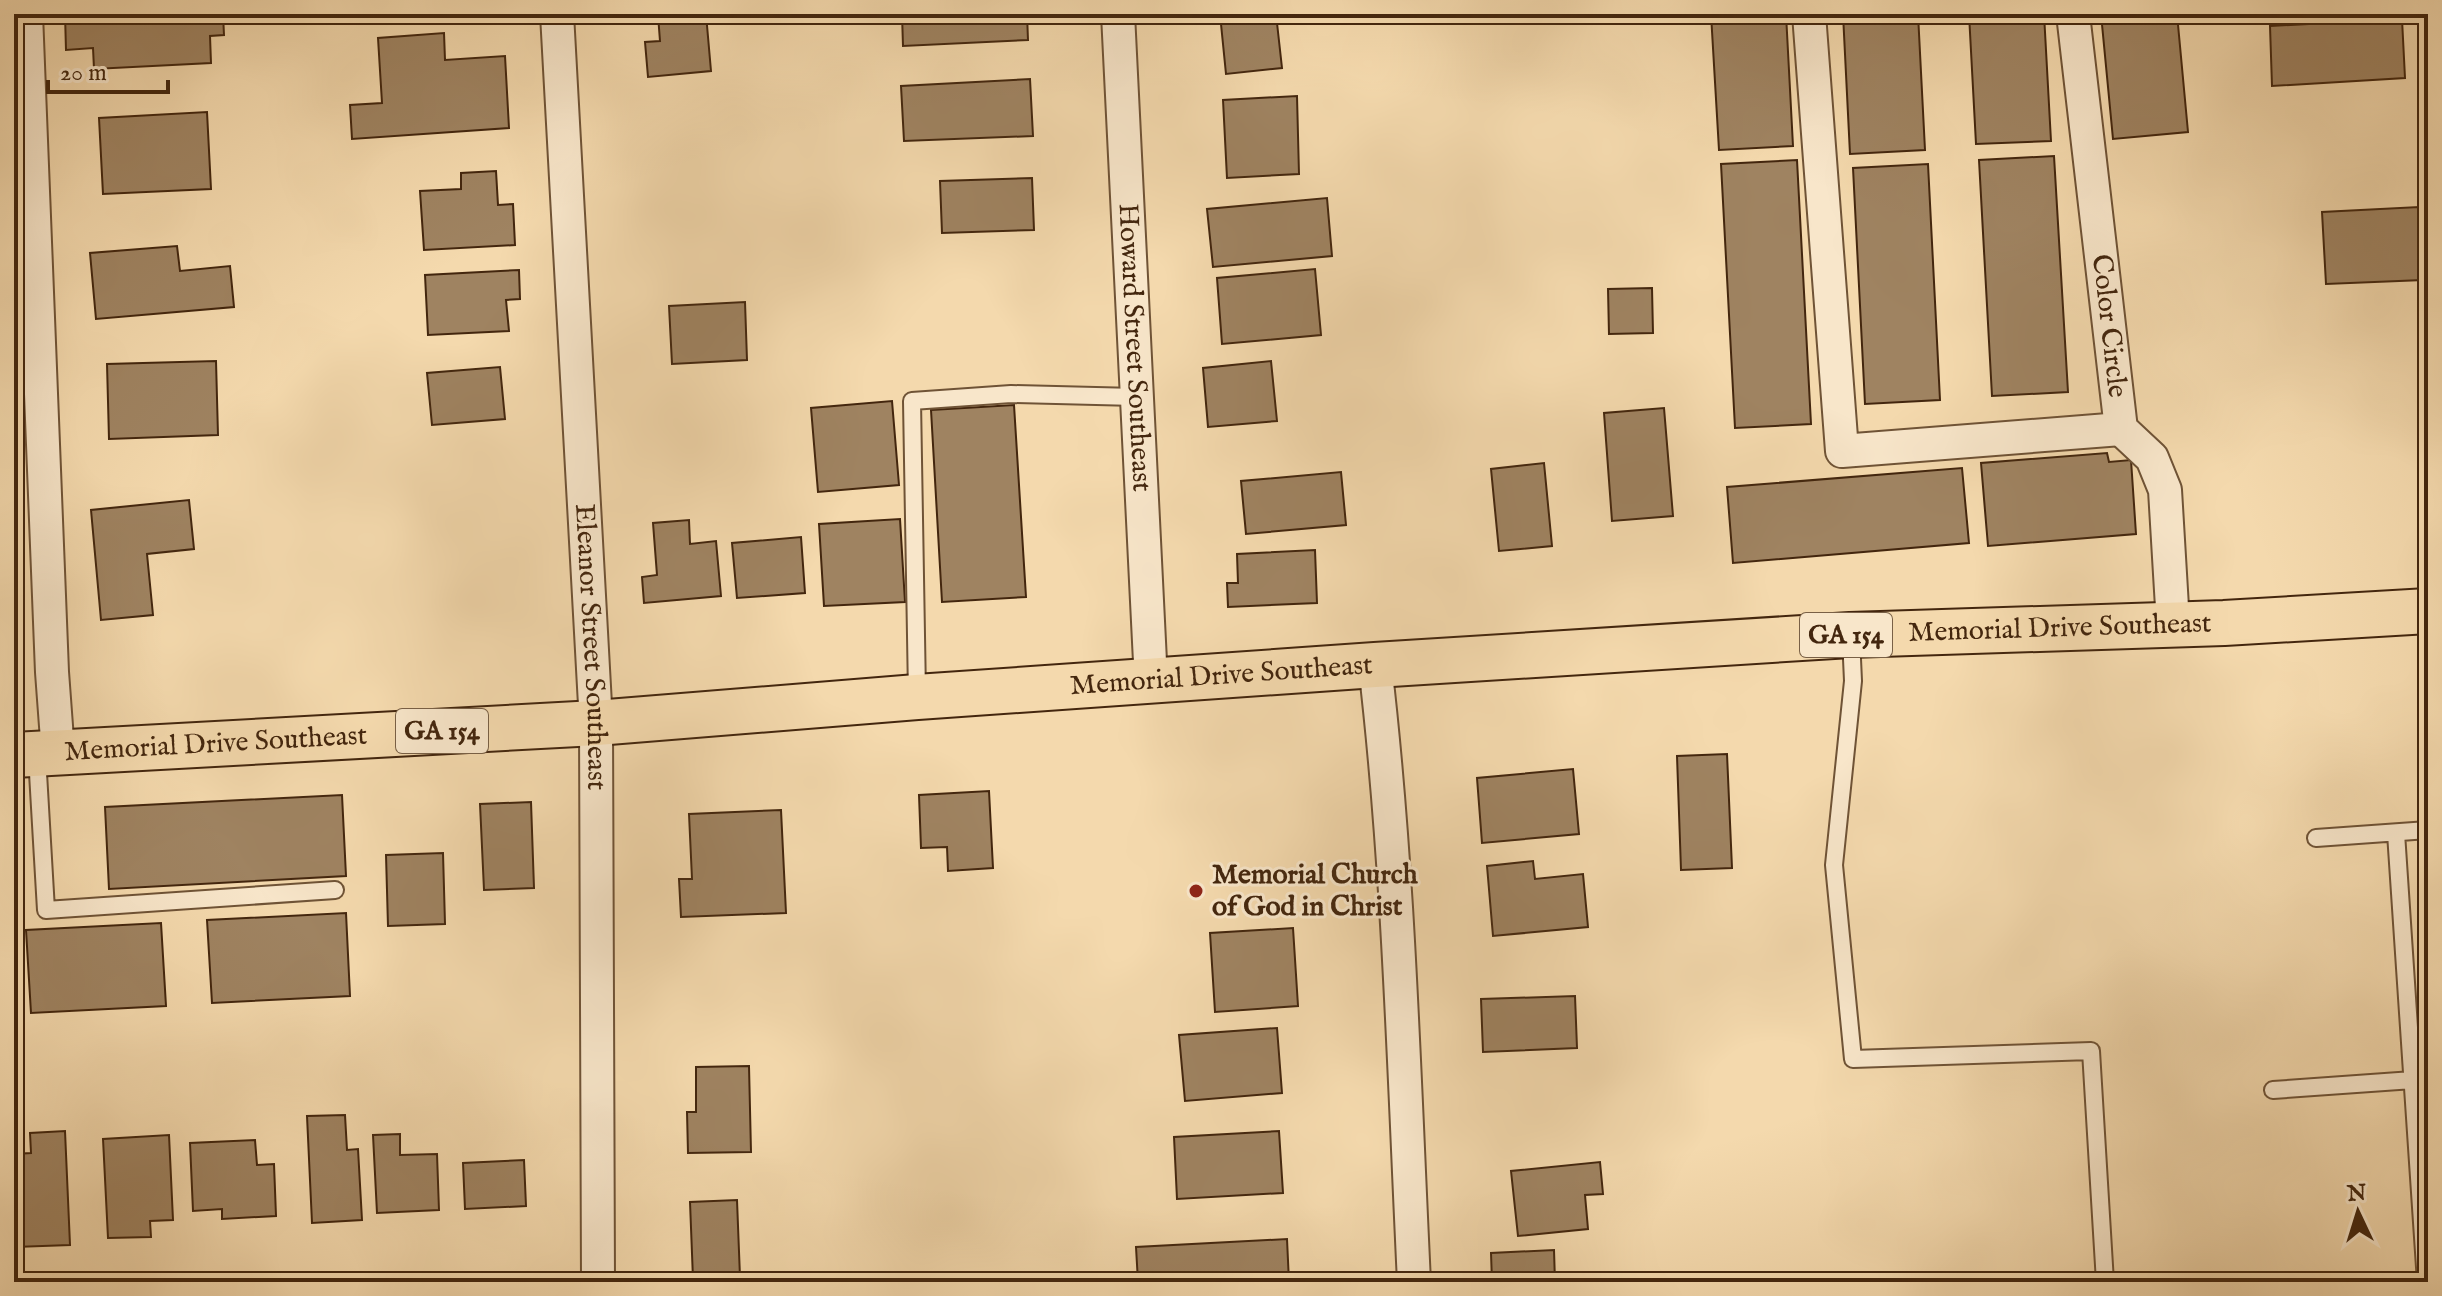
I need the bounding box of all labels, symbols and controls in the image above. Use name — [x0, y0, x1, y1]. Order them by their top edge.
scale bar — [48, 44, 168, 94]
text: 20 m — [60, 58, 107, 89]
street label: Howard Street Southeast — [1110, 203, 1159, 493]
street label: Color Circle — [2083, 252, 2135, 400]
street label: Eleanor Street Southeast — [566, 503, 614, 791]
street label: Memorial Drive Southeast — [1908, 606, 2212, 651]
road number: GA 154 — [1800, 613, 1892, 657]
street label: Memorial Drive Southeast — [1069, 648, 1374, 704]
road number: GA 154 — [396, 709, 488, 753]
street label: Memorial Drive Southeast — [63, 718, 368, 770]
place label: Memorial Church of God in Christ — [1212, 858, 1419, 925]
marker: Memorial Church of God in Christ — [1187, 882, 1205, 900]
north arrow — [2318, 1172, 2398, 1252]
text: N — [2345, 1179, 2367, 1209]

